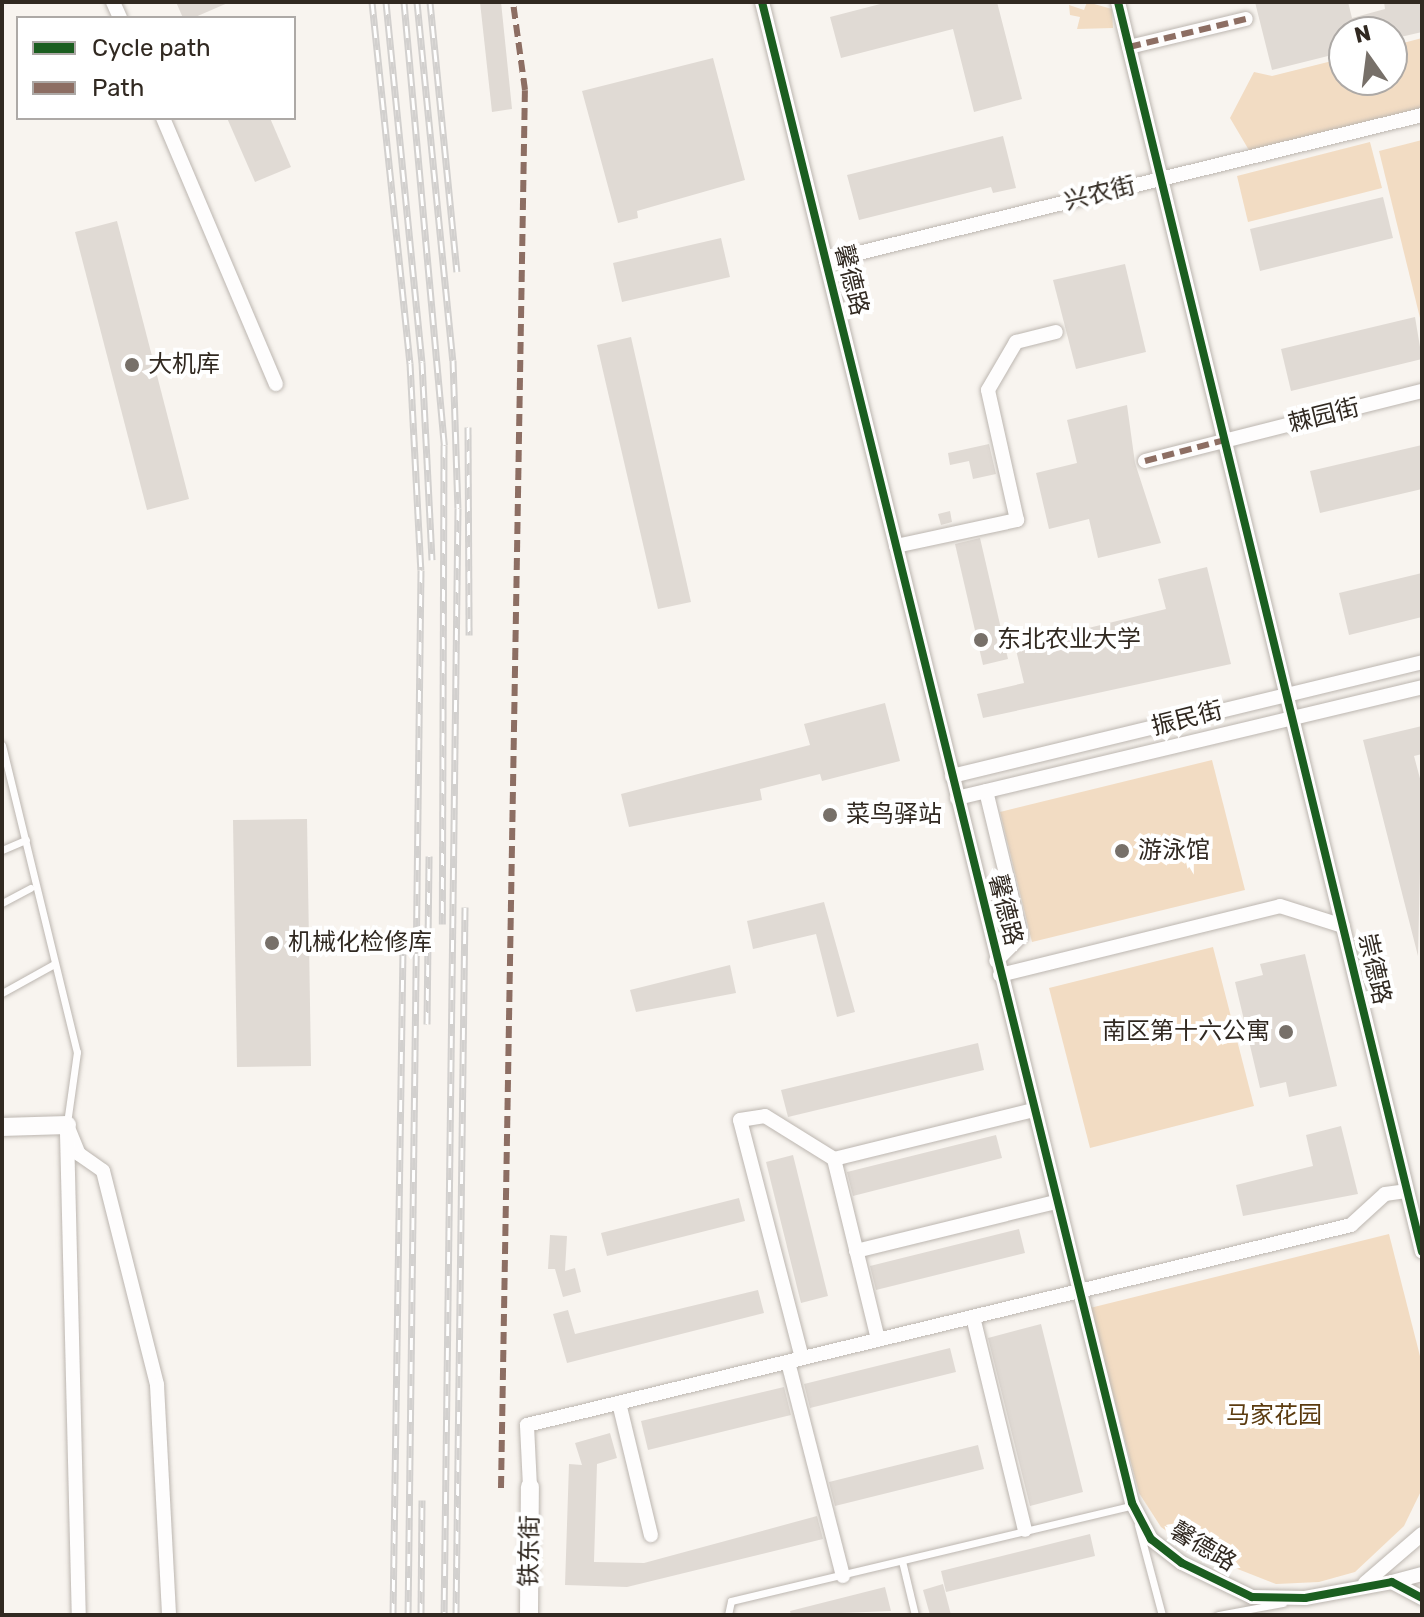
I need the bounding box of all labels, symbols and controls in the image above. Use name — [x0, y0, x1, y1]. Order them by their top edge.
legend — [16, 16, 296, 120]
north arrow — [1328, 16, 1408, 96]
text: N — [1352, 19, 1373, 49]
text: Cycle path — [92, 34, 211, 62]
text: Path — [92, 74, 144, 102]
street label: 兴农街 — [1062, 171, 1138, 217]
street label: 馨德路 — [828, 242, 874, 318]
place label: 大机库 — [148, 351, 220, 379]
marker: 大机库 — [123, 356, 141, 374]
street label: 棘园街 — [1286, 393, 1362, 439]
place label: 东北农业大学 — [997, 626, 1141, 654]
marker: 东北农业大学 — [972, 631, 990, 649]
street label: 振民街 — [1149, 696, 1225, 742]
place label: 菜鸟驿站 — [846, 801, 942, 829]
marker: 菜鸟驿站 — [821, 806, 839, 824]
place label: 游泳馆 — [1138, 837, 1210, 865]
marker: 游泳馆 — [1113, 842, 1131, 860]
street label: 馨德路 — [982, 872, 1028, 948]
place label: 机械化检修库 — [288, 929, 432, 957]
street label: 崇德路 — [1352, 931, 1396, 1007]
marker: 机械化检修库 — [263, 934, 281, 952]
place label: 南区第十六公寓 — [1102, 1018, 1270, 1046]
marker: 南区第十六公寓 — [1277, 1023, 1295, 1041]
park label: 马家花园 — [1226, 1402, 1322, 1430]
street label: 铁东街 — [515, 1515, 545, 1587]
street label: 馨德路 — [1165, 1516, 1241, 1578]

